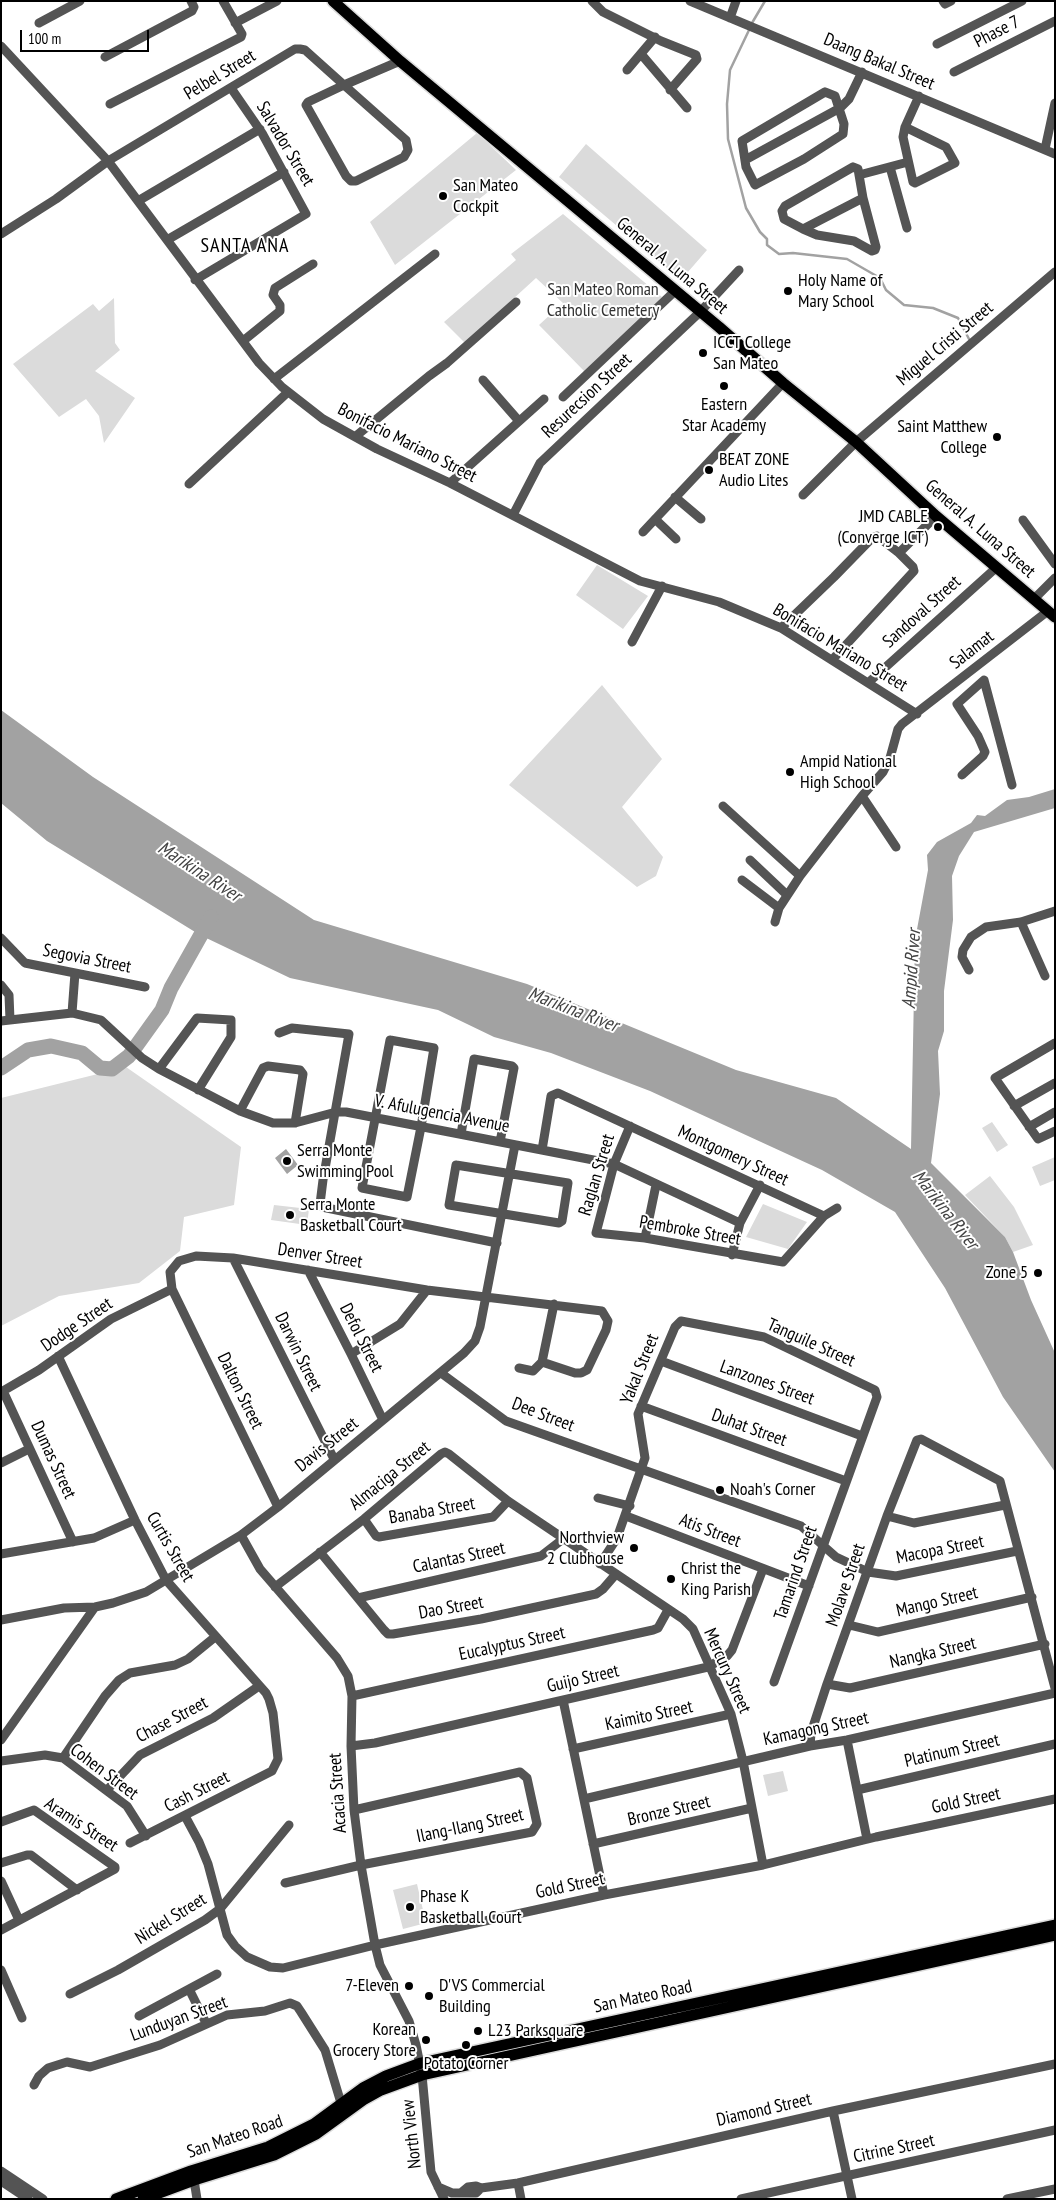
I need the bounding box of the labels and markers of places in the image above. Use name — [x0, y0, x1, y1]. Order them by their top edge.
place label: San Mateo Cockpit — [453, 175, 518, 218]
marker: San Mateo Cockpit — [437, 190, 449, 202]
place label: Holy Name of Mary School — [798, 270, 882, 312]
marker: Holy Name of Mary School — [782, 285, 794, 297]
place label: ICCT College San Mateo — [713, 332, 791, 374]
marker: ICCT College San Mateo — [697, 347, 709, 359]
marker: Eastern Star Academy — [718, 380, 730, 392]
place label: Eastern Star Academy — [682, 394, 766, 436]
place label: Saint Matthew College — [897, 416, 987, 458]
marker: Saint Matthew College — [991, 431, 1003, 443]
place label: BEAT ZONE Audio Lites — [719, 449, 789, 492]
marker: BEAT ZONE Audio Lites — [703, 464, 715, 476]
place label: JMD CABLE (Converge ICT) — [837, 506, 928, 548]
marker: JMD CABLE (Converge ICT) — [932, 521, 944, 533]
place label: Ampid National High School — [800, 751, 896, 794]
marker: Ampid National High School — [784, 766, 796, 778]
place label: Serra Monte Swimming Pool — [297, 1140, 393, 1182]
marker: Serra Monte Swimming Pool — [281, 1155, 293, 1167]
place label: Serra Monte Basketball Court — [300, 1194, 402, 1236]
marker: Serra Monte Basketball Court — [284, 1209, 296, 1221]
place label: Zone 5 — [986, 1262, 1028, 1284]
marker: Zone 5 — [1032, 1267, 1044, 1279]
place label: Noah's Corner — [730, 1479, 816, 1501]
marker: Noah's Corner — [714, 1484, 726, 1496]
place label: Northview 2 Clubhouse — [547, 1527, 624, 1570]
marker: Northview 2 Clubhouse — [628, 1542, 640, 1554]
place label: Christ the King Parish — [681, 1558, 751, 1600]
marker: Christ the King Parish — [665, 1573, 677, 1585]
place label: Phase K Basketball Court — [420, 1886, 522, 1928]
marker: Phase K Basketball Court — [404, 1901, 416, 1913]
place label: 7-Eleven — [345, 1975, 399, 1997]
place label: D'VS Commercial Building — [439, 1975, 545, 2018]
marker: 7-Eleven — [403, 1980, 415, 1992]
marker: D'VS Commercial Building — [423, 1990, 435, 2002]
place label: Korean Grocery Store — [333, 2019, 416, 2062]
place label: L23 Parksquare — [488, 2020, 583, 2042]
marker: L23 Parksquare — [472, 2025, 484, 2037]
marker: Korean Grocery Store — [420, 2034, 432, 2046]
marker: Potato Corner — [460, 2039, 472, 2051]
place label: Potato Corner — [424, 2053, 508, 2075]

